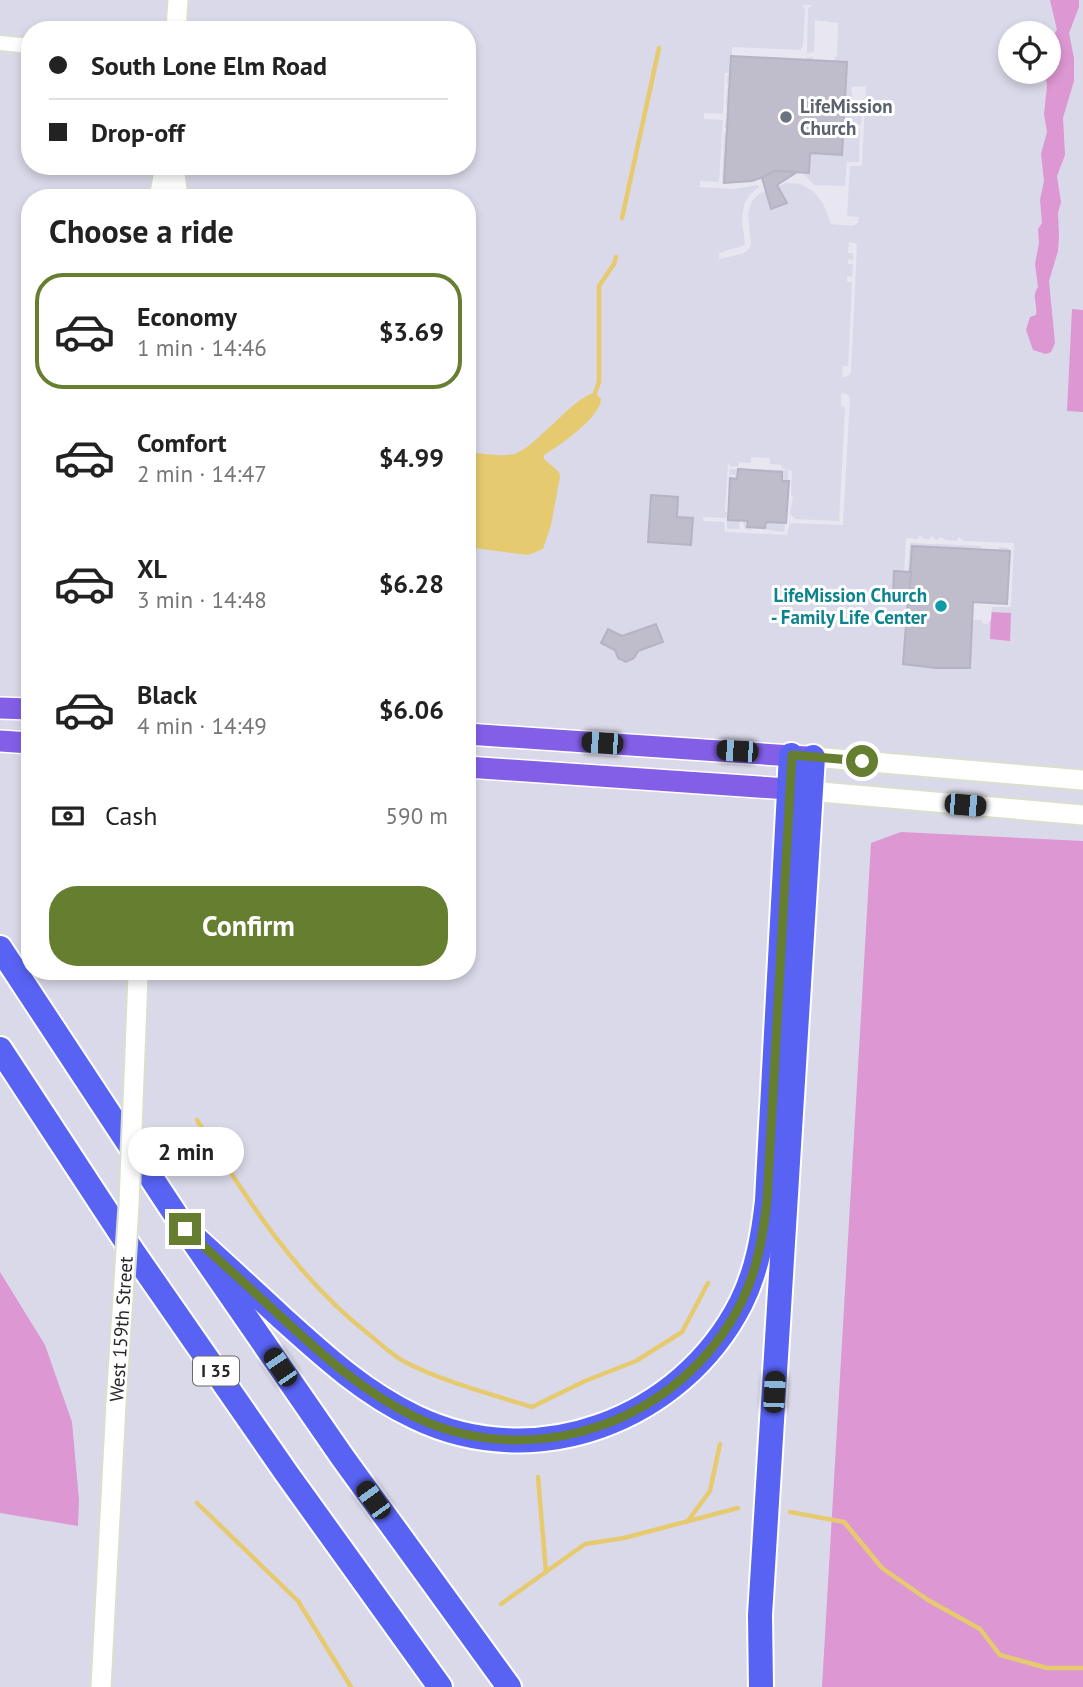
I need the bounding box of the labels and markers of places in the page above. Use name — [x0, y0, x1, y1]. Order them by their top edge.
place label: LifeMission Church — [800, 94, 893, 140]
marker: LifeMission Church — [778, 109, 794, 125]
place label: LifeMission Church - Family Life Center — [771, 583, 927, 629]
marker: LifeMission Church - Family Life Center — [933, 598, 949, 614]

